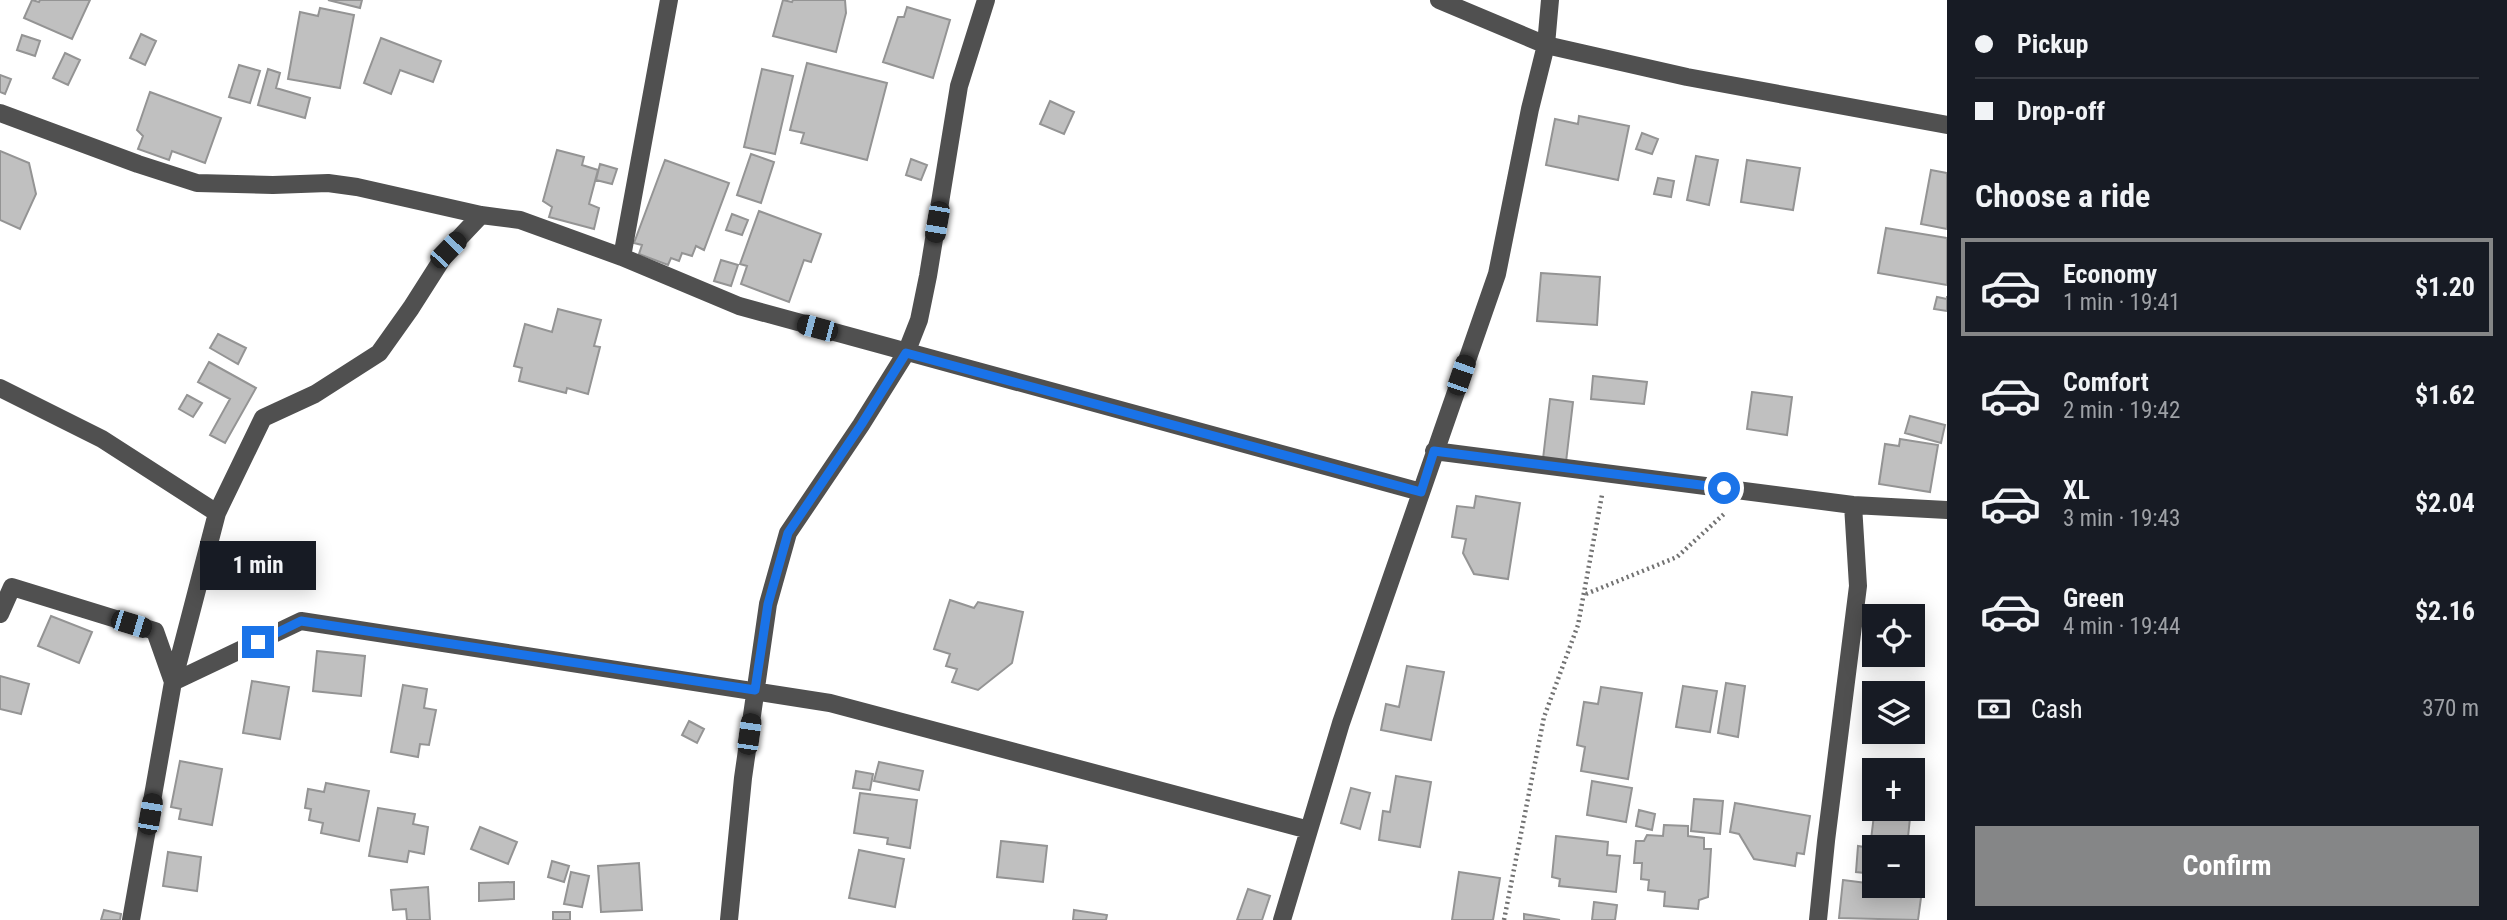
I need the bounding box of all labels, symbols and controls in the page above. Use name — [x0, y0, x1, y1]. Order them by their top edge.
text: Pickup — [2017, 29, 2088, 59]
text: Drop-off — [2017, 96, 2105, 126]
text: Choose a ride — [1975, 177, 2150, 215]
car — [924, 199, 951, 245]
car — [426, 228, 471, 272]
icon: car — [1979, 256, 2042, 319]
text: Economy — [2063, 259, 2157, 289]
text: $1.20 — [2415, 272, 2475, 302]
text: 1 min · 19:41 — [2063, 289, 2180, 316]
car — [794, 312, 841, 344]
car — [1445, 352, 1478, 398]
icon: car — [1979, 364, 2042, 427]
text: Comfort — [2063, 367, 2149, 397]
text: $1.62 — [2415, 380, 2475, 410]
text: 2 min · 19:42 — [2063, 397, 2180, 424]
route start — [1708, 472, 1740, 504]
icon: car — [1979, 472, 2042, 535]
text: XL — [2063, 475, 2090, 505]
text: $2.04 — [2415, 488, 2475, 518]
text: 3 min · 19:43 — [2063, 505, 2180, 532]
callout: 1 min — [200, 540, 316, 590]
text: 1 min — [232, 552, 284, 579]
icon: car — [1979, 580, 2042, 643]
text: Green — [2063, 583, 2124, 613]
text: $2.16 — [2415, 596, 2475, 626]
map controls — [1862, 604, 1925, 898]
button: locate — [1862, 604, 1925, 667]
car — [108, 608, 155, 640]
text: 4 min · 19:44 — [2063, 613, 2180, 640]
route end — [242, 626, 274, 658]
button: layers — [1862, 681, 1925, 744]
icon: cash — [1975, 690, 2013, 728]
text: Cash — [2031, 694, 2083, 724]
text: 370 m — [2422, 695, 2479, 722]
car — [736, 712, 763, 756]
button: + — [1862, 758, 1925, 821]
car — [137, 791, 164, 837]
button: Confirm — [1975, 826, 2479, 906]
button: − — [1862, 835, 1925, 898]

